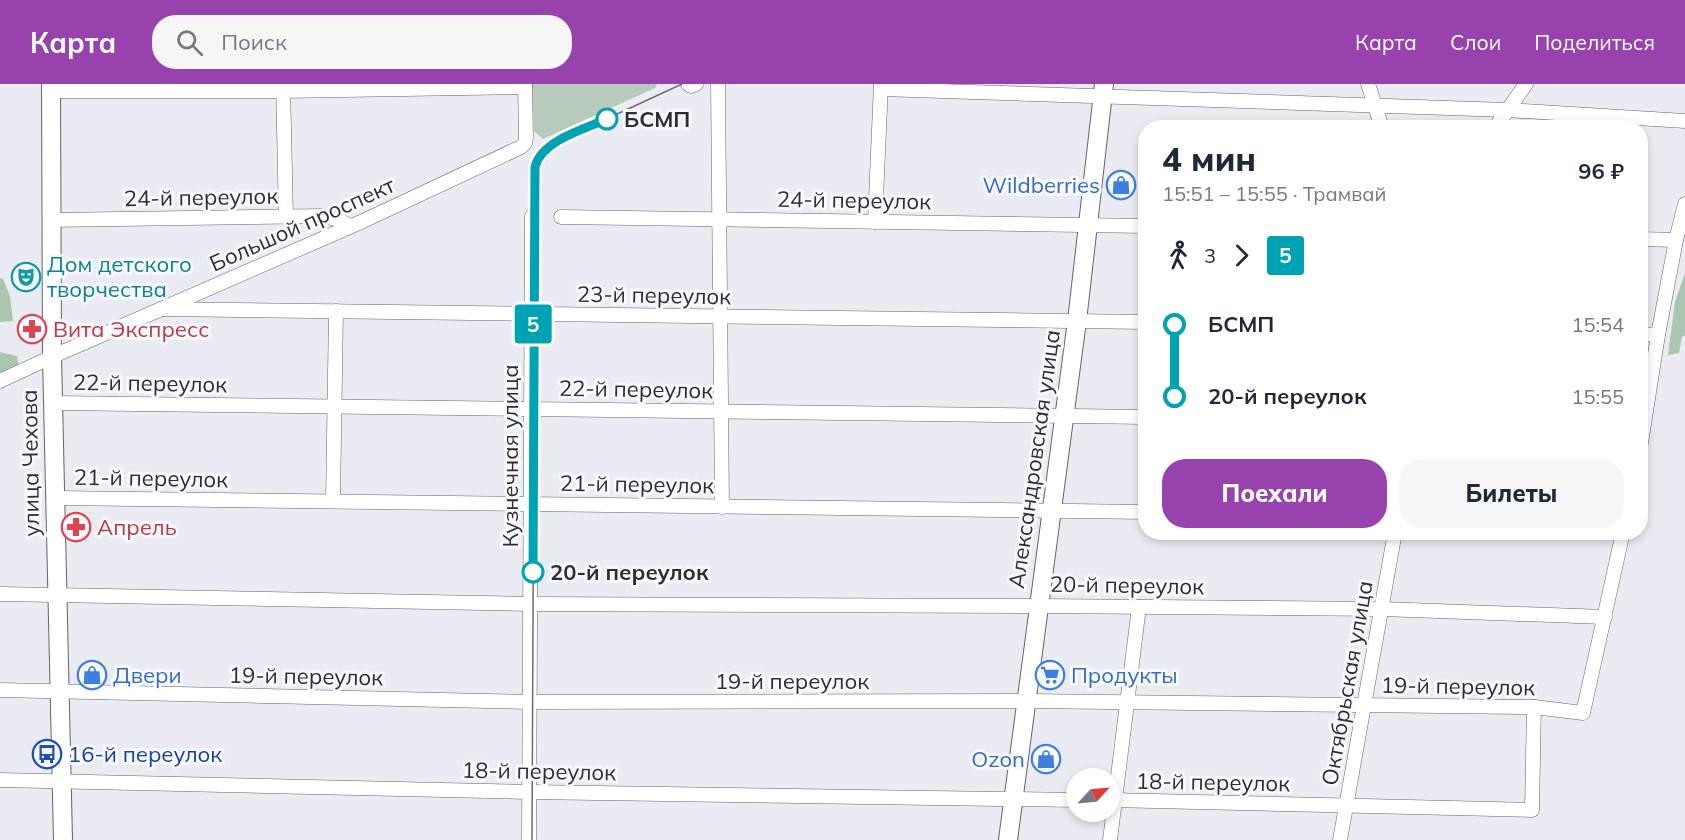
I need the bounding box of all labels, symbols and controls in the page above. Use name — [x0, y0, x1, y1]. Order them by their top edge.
search box — [152, 15, 572, 69]
text: Карта — [30, 25, 116, 60]
icon: search — [173, 26, 206, 59]
text: Поиск — [221, 28, 287, 56]
text: Карта — [1355, 29, 1417, 55]
text: Слои — [1450, 29, 1501, 55]
text: Поделиться — [1534, 29, 1655, 55]
place label: БСМП — [624, 105, 690, 133]
marker: БСМП — [596, 108, 618, 130]
text: 4 мин — [1162, 138, 1256, 179]
text: 96 ₽ — [1578, 157, 1624, 185]
shop icon: Wildberries — [1105, 169, 1137, 201]
street label: Большой проспект — [205, 171, 399, 277]
place label: Wildberries — [983, 171, 1100, 199]
text: 15:51 – 15:55 · Трамвай — [1162, 181, 1386, 206]
street label: 24-й переулок — [124, 182, 278, 212]
street label: 24-й переулок — [777, 185, 931, 215]
icon: walk — [1162, 239, 1195, 272]
icon: forward — [1225, 239, 1258, 272]
text: 5 — [1279, 242, 1292, 268]
text: 3 — [1204, 243, 1216, 268]
place label: Дом детского творчества — [47, 250, 192, 303]
theatre icon: Дом детского творчества — [10, 261, 42, 293]
street label: 23-й переулок — [577, 280, 731, 310]
line badge: 5 — [514, 304, 552, 344]
text: БСМП — [1208, 310, 1274, 338]
text: 5 — [527, 311, 539, 337]
text: 15:54 — [1571, 312, 1624, 337]
pharmacy icon: Вита Экспресс — [16, 313, 48, 345]
place label: Вита Экспресс — [53, 315, 209, 343]
street label: Александровская улица — [1002, 328, 1066, 590]
street label: Кузнечная улица — [496, 364, 524, 548]
street label: 22-й переулок — [73, 368, 227, 398]
street label: 22-й переулок — [559, 374, 713, 404]
text: 20-й переулок — [1208, 382, 1367, 410]
text: 15:55 — [1571, 384, 1624, 409]
street label: улица Чехова — [15, 389, 45, 537]
button: Поехали — [1162, 459, 1387, 528]
button: Билеты — [1399, 459, 1624, 528]
street label: 21-й переулок — [74, 463, 228, 493]
street label: 21-й переулок — [560, 469, 714, 499]
pharmacy icon: Апрель — [60, 511, 92, 543]
place label: Апрель — [97, 513, 177, 541]
place label: 20-й переулок — [550, 558, 709, 586]
marker: 20-й переулок — [522, 561, 544, 583]
street label: 20-й переулок — [1050, 570, 1204, 600]
street label: Октябрьская улица — [1315, 578, 1379, 788]
shop icon: Двери — [76, 659, 108, 691]
supermarket icon: Продукты — [1034, 659, 1066, 691]
place label: Двери — [113, 661, 182, 689]
street label: 19-й переулок — [229, 661, 383, 691]
place label: Продукты — [1071, 661, 1178, 689]
street label: 19-й переулок — [715, 667, 869, 695]
street label: 19-й переулок — [1381, 671, 1535, 701]
bus stop icon: 16-й переулок — [31, 738, 63, 770]
place label: 16-й переулок — [68, 740, 222, 768]
shop icon: Ozon — [1030, 743, 1062, 775]
place label: Ozon — [971, 745, 1025, 773]
street label: 18-й переулок — [462, 756, 616, 786]
street label: 18-й переулок — [1136, 767, 1290, 797]
north arrow — [1066, 768, 1120, 822]
map controls — [1066, 768, 1120, 822]

